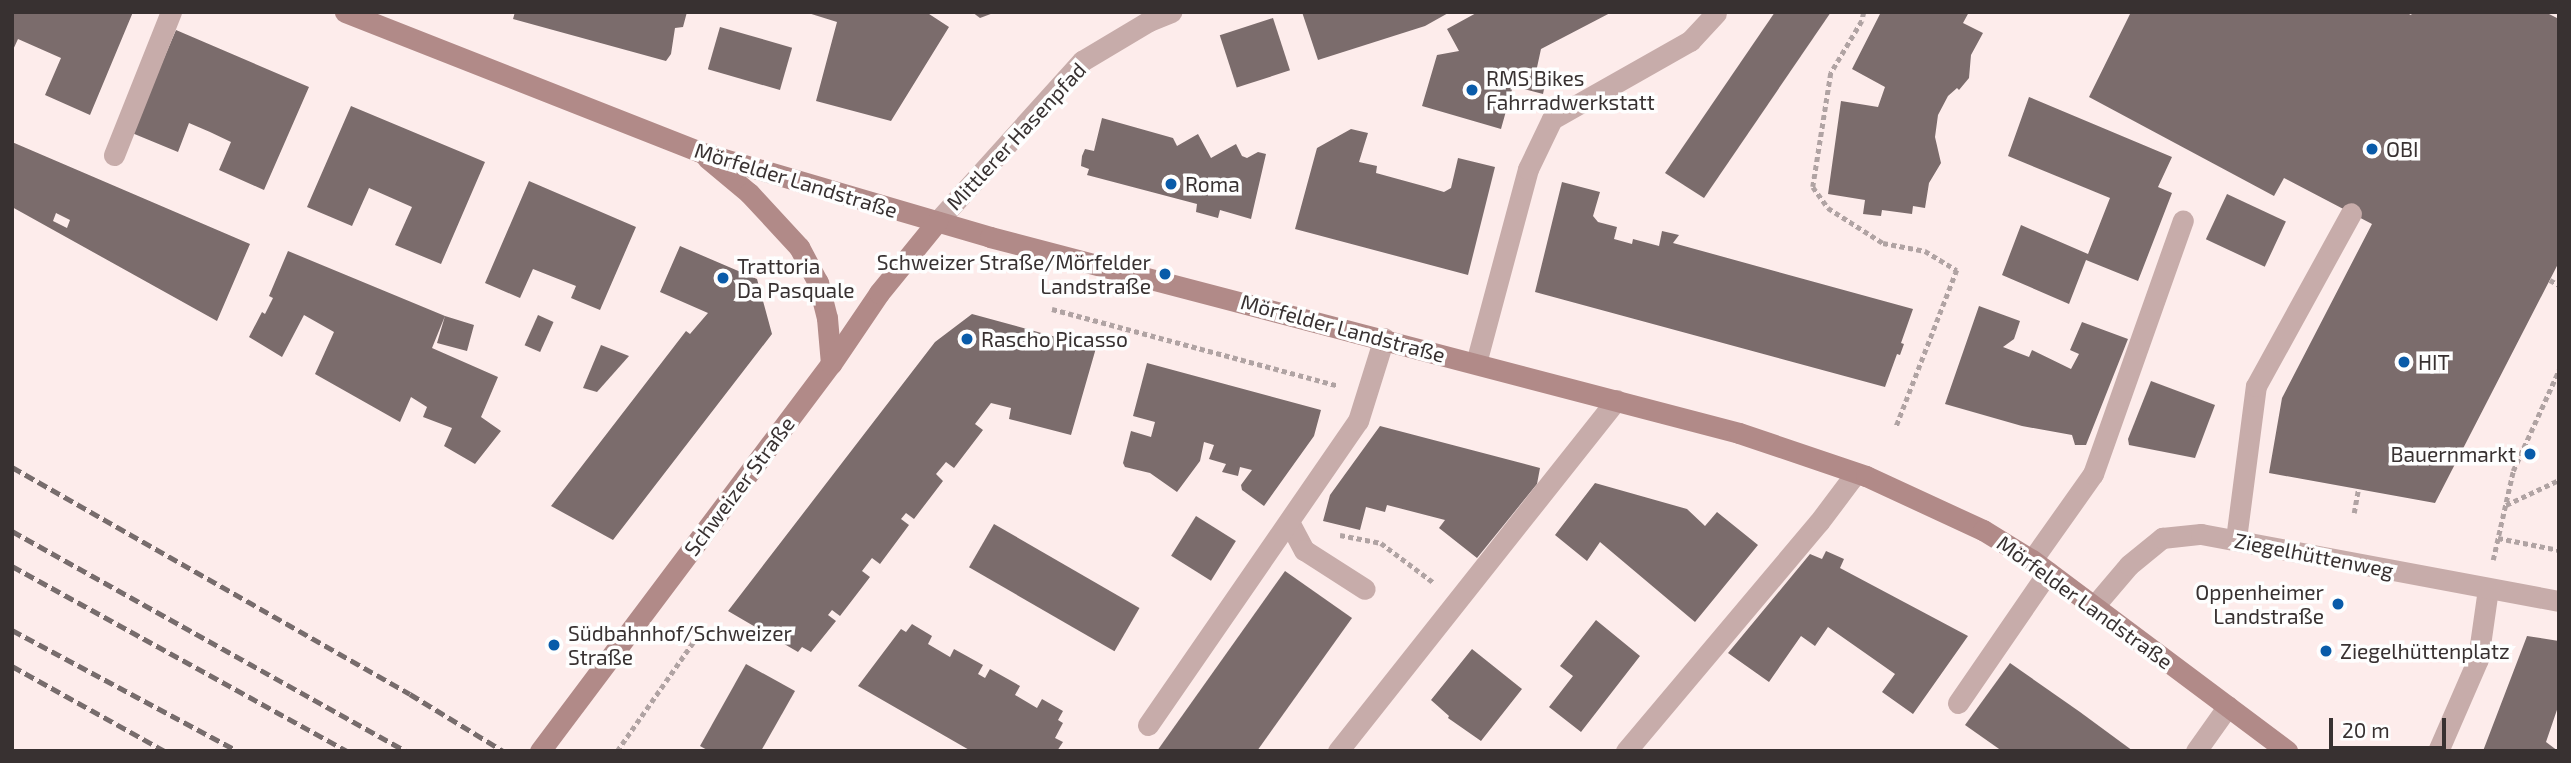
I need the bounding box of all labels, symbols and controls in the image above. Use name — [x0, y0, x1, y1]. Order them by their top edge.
street label: Mittlerer Hasenpfad — [941, 57, 1091, 215]
place label: RMS Bikes Fahrradwerkstatt — [1486, 65, 1655, 115]
marker: RMS Bikes Fahrradwerkstatt — [1464, 82, 1480, 98]
place label: OBI — [2386, 136, 2419, 162]
street label: Mörfelder Landstraße — [691, 137, 901, 223]
marker: OBI — [2364, 141, 2380, 157]
place label: Roma — [1185, 171, 1240, 197]
marker: Roma — [1163, 176, 1179, 192]
place label: Schweizer Straße/Mörfelder Landstraße — [876, 249, 1151, 299]
place label: Trattoria Da Pasquale — [737, 253, 855, 303]
marker: Schweizer Straße/Mörfelder Landstraße — [1157, 266, 1173, 282]
marker: Trattoria Da Pasquale — [715, 270, 731, 286]
street label: Mörfelder Landstraße — [1238, 289, 1448, 367]
place label: Rascho Picasso — [981, 326, 1128, 352]
marker: Rascho Picasso — [959, 331, 975, 347]
place label: HIT — [2418, 349, 2450, 375]
marker: HIT — [2396, 354, 2412, 370]
street label: Schweizer Straße — [678, 411, 800, 561]
place label: Bauernmarkt — [2391, 441, 2516, 467]
marker: Bauernmarkt — [2522, 446, 2538, 462]
street label: Ziegelhüttenweg — [2232, 527, 2396, 583]
street label: Mörfelder Landstraße — [1992, 530, 2178, 674]
place label: Oppenheimer Landstraße — [2195, 579, 2324, 629]
marker: Oppenheimer Landstraße — [2330, 596, 2346, 612]
place label: Südbahnhof/Schweizer Straße — [568, 620, 792, 670]
marker: Südbahnhof/Schweizer Straße — [546, 637, 562, 653]
place label: Ziegelhüttenplatz — [2340, 638, 2510, 664]
marker: Ziegelhüttenplatz — [2318, 643, 2334, 659]
scale bar — [2333, 704, 2450, 748]
text: 20 m — [2342, 717, 2390, 742]

